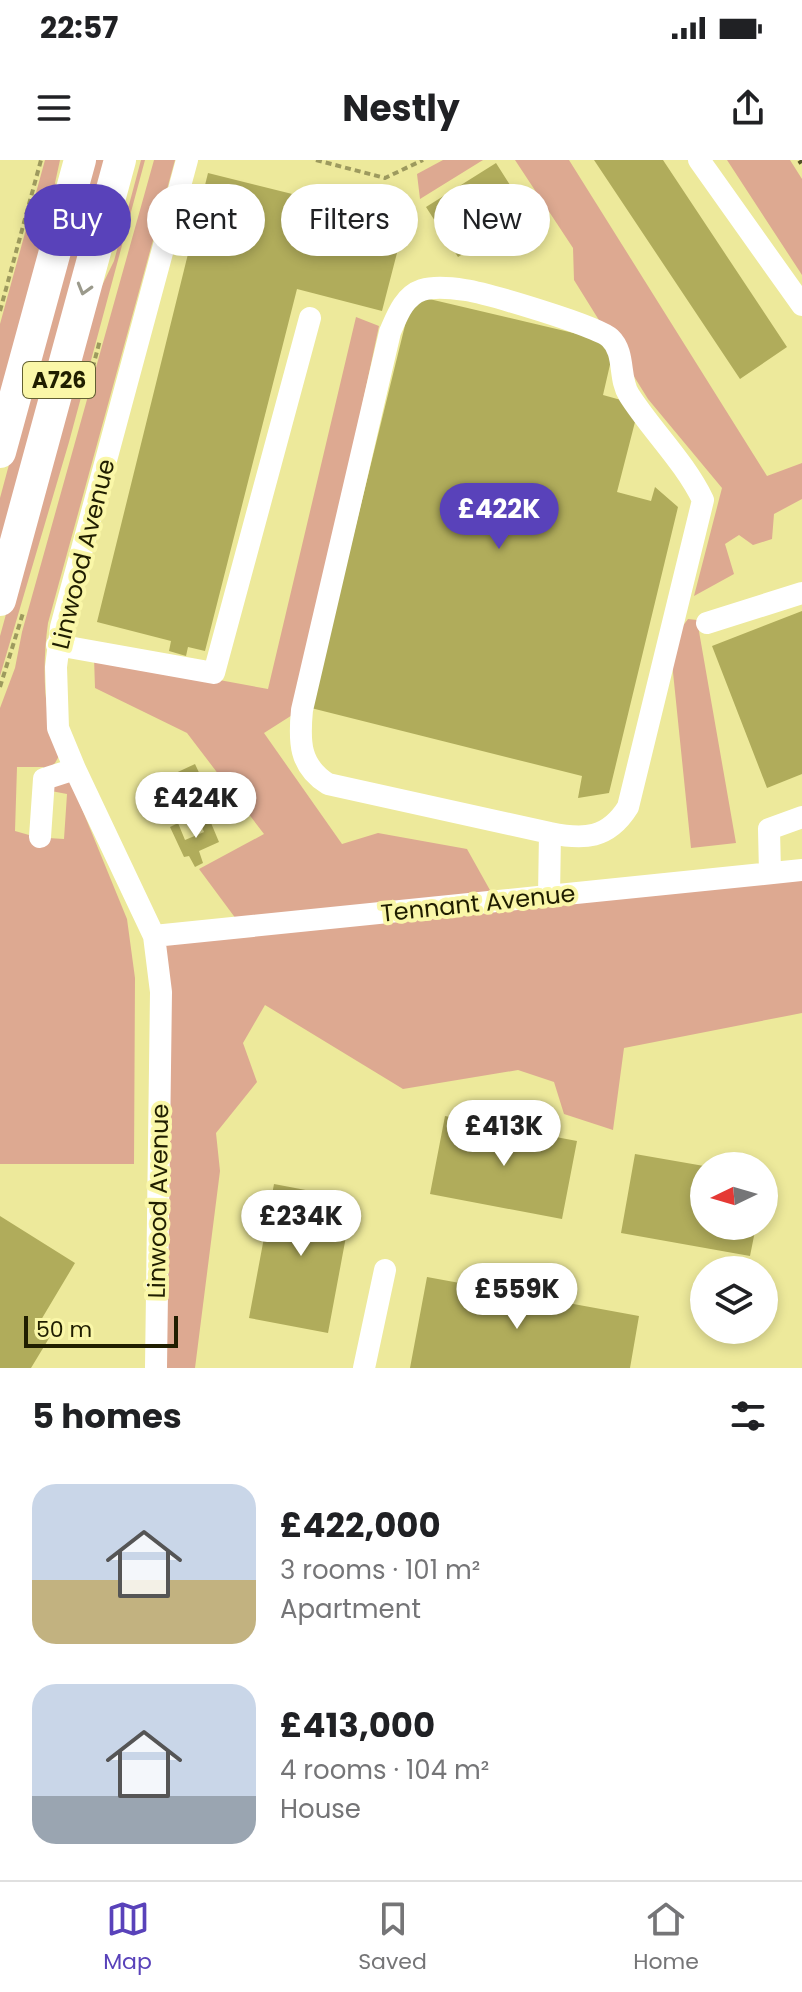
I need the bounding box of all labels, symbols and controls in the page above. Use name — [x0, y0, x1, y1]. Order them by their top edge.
text: 22:57 — [40, 6, 118, 49]
text: Nestly — [342, 83, 460, 134]
icon: menu — [32, 86, 76, 130]
icon: share — [726, 86, 770, 130]
chip: Buy — [24, 184, 131, 256]
chip: Rent — [147, 184, 265, 256]
chip: Filters — [281, 184, 418, 256]
chip: New — [434, 184, 550, 256]
one-way arrow — [77, 282, 94, 296]
road number: A726 — [23, 362, 95, 398]
street label: Linwood Avenue — [43, 456, 123, 652]
pin: £422K — [443, 483, 555, 551]
text: £422K — [458, 491, 540, 527]
pin: £424K — [140, 772, 252, 840]
text: £424K — [153, 780, 239, 816]
street label: Tennant Avenue — [379, 876, 577, 930]
pin: £413K — [448, 1100, 560, 1168]
street label: Linwood Avenue — [140, 1103, 176, 1299]
text: £413K — [465, 1108, 543, 1144]
north arrow — [690, 1152, 778, 1240]
map controls — [690, 1152, 778, 1344]
pin: £234K — [245, 1190, 357, 1258]
text: £234K — [259, 1198, 343, 1234]
button: layers — [690, 1256, 778, 1344]
pin: £559K — [461, 1263, 573, 1331]
text: £559K — [474, 1271, 560, 1307]
scale bar — [24, 1312, 178, 1348]
text: 50 m — [36, 1314, 92, 1345]
text: 5 homes — [32, 1392, 182, 1440]
icon: filters — [726, 1394, 770, 1438]
text: £422,000 — [280, 1501, 441, 1549]
icon: home — [96, 1516, 192, 1612]
text: 3 rooms · 101 m² — [280, 1552, 480, 1588]
text: Apartment — [280, 1591, 421, 1627]
text: £413,000 — [280, 1701, 435, 1749]
icon: home — [96, 1716, 192, 1812]
text: 4 rooms · 104 m² — [280, 1752, 489, 1788]
text: House — [280, 1791, 361, 1827]
tab: Map — [103, 1897, 152, 1978]
tab: Saved — [358, 1897, 427, 1978]
tab: Home — [633, 1897, 699, 1978]

